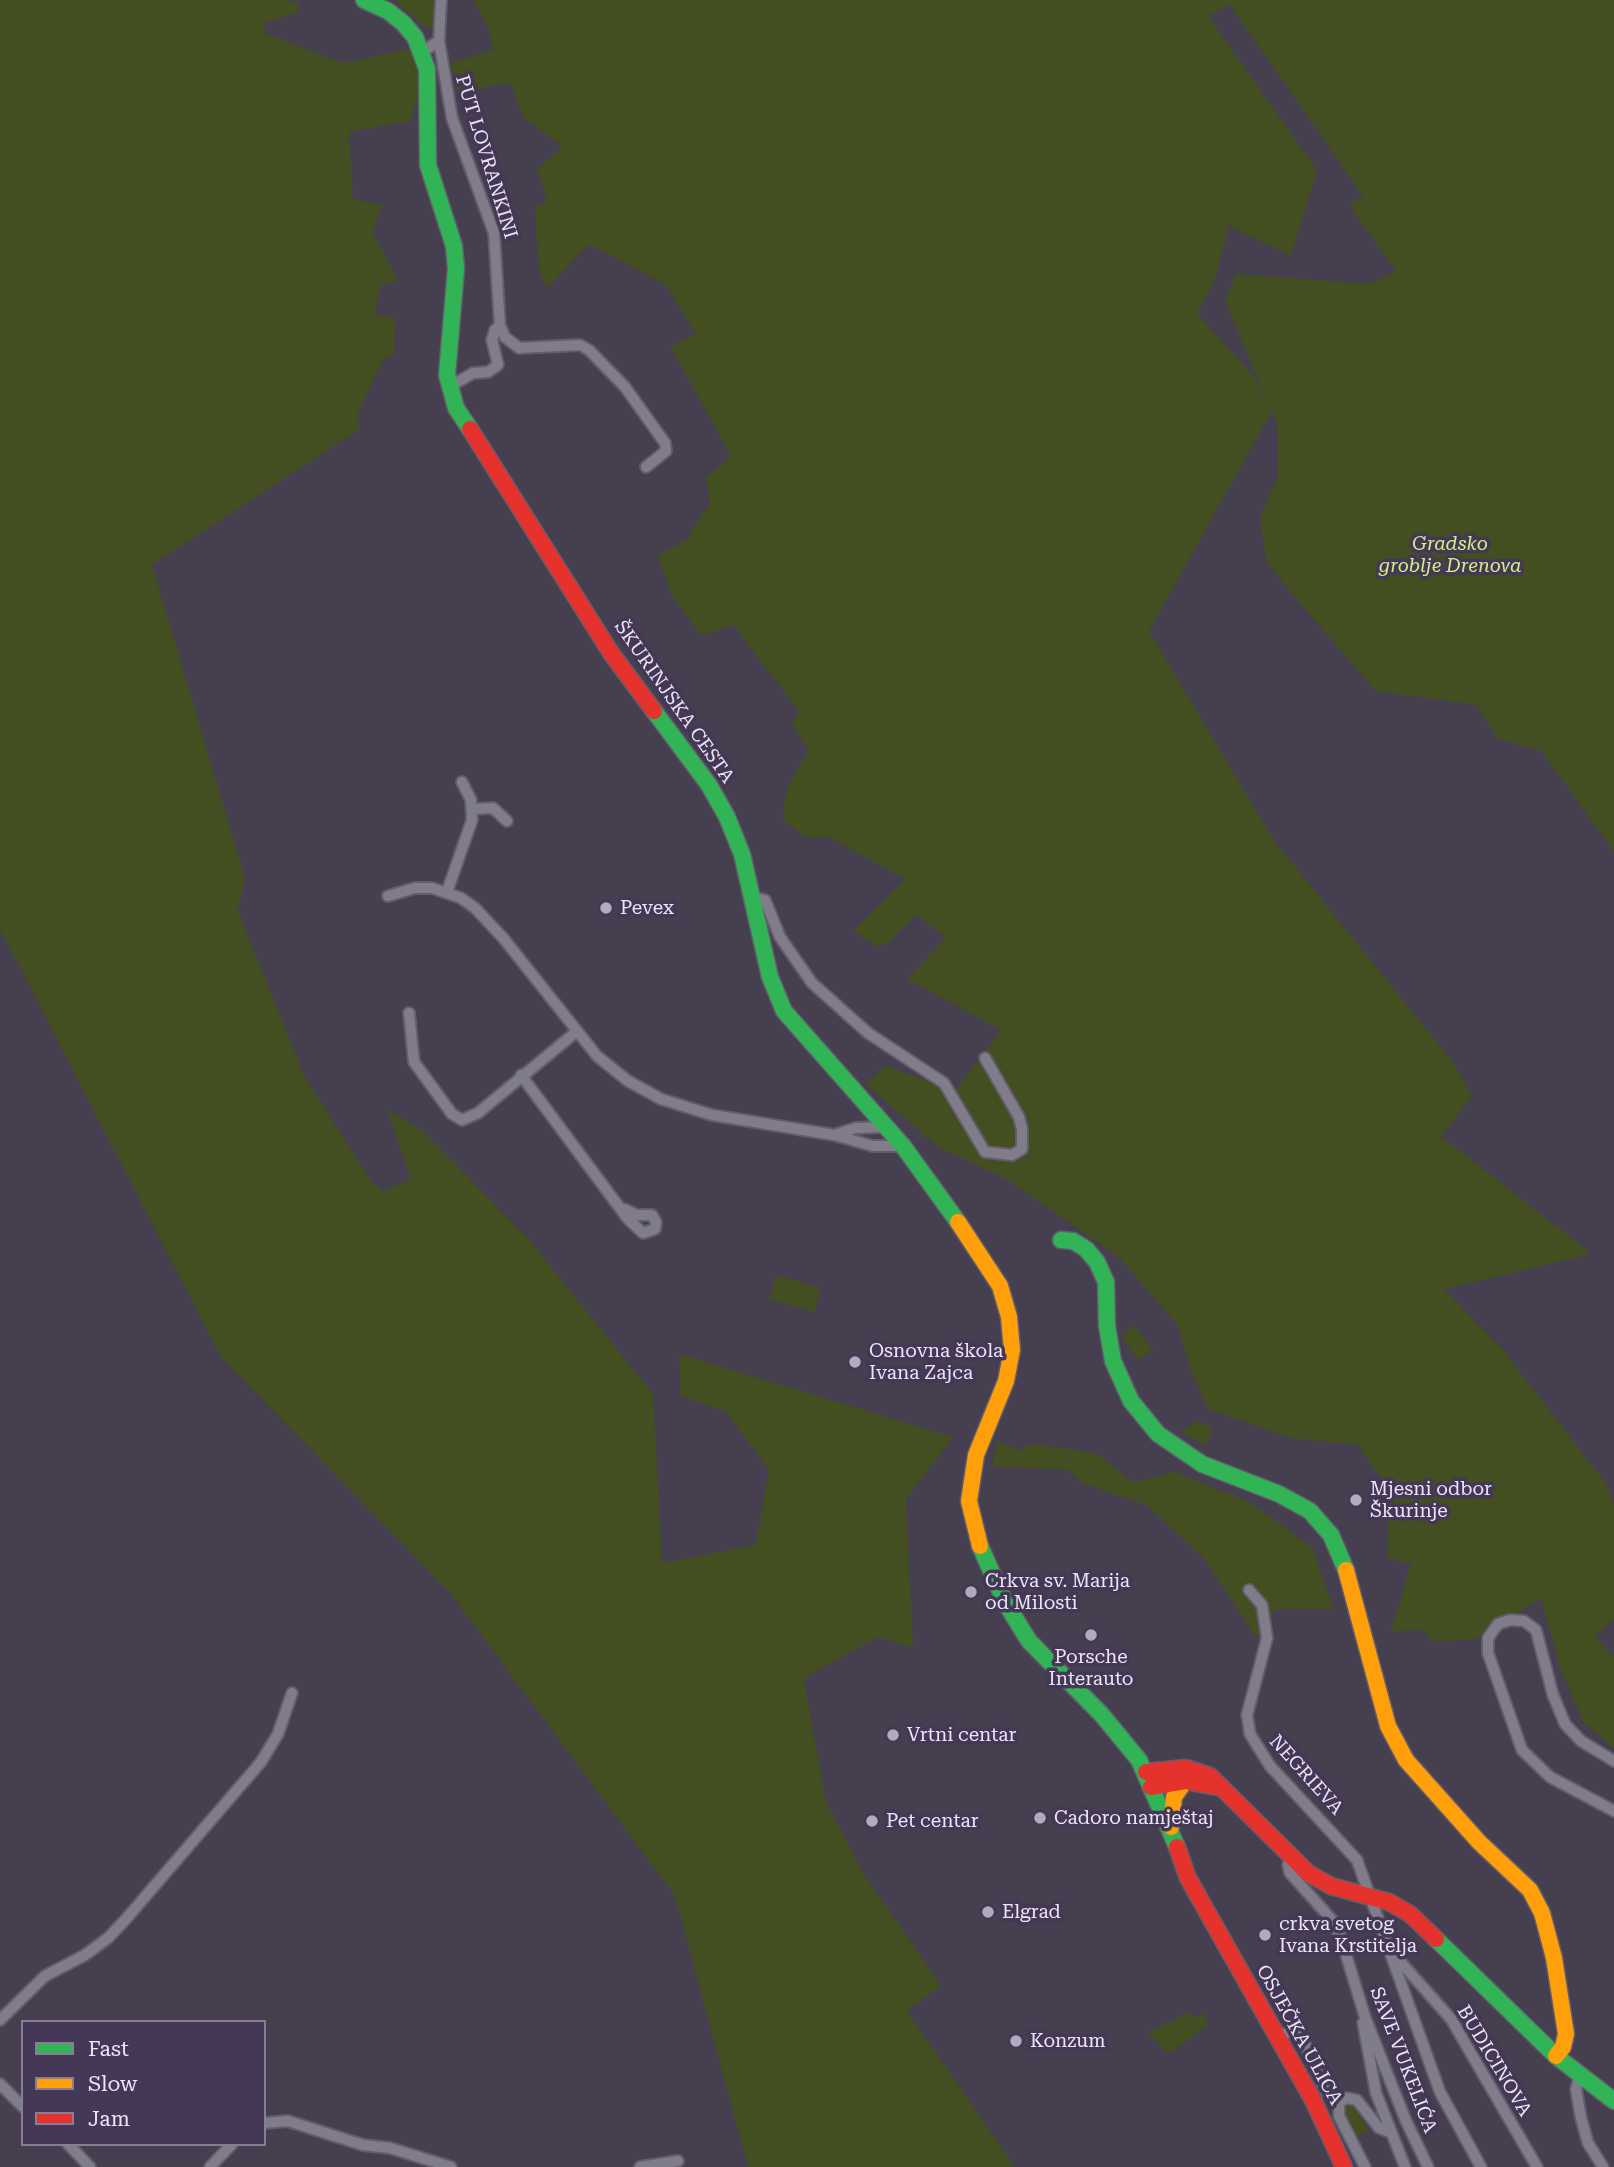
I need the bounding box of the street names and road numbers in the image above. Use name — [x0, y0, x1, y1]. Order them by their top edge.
street label: PUT LOVRANKINI — [450, 72, 522, 242]
street label: ŠKURINJSKA CESTA — [609, 616, 739, 788]
street label: NEGRIEVA — [1264, 1730, 1348, 1820]
street label: OSJEČKA ULICA — [1251, 1961, 1347, 2109]
street label: SAVE VUKELIĆA — [1365, 1984, 1441, 2136]
street label: BUDICINOVA — [1452, 2001, 1536, 2121]

